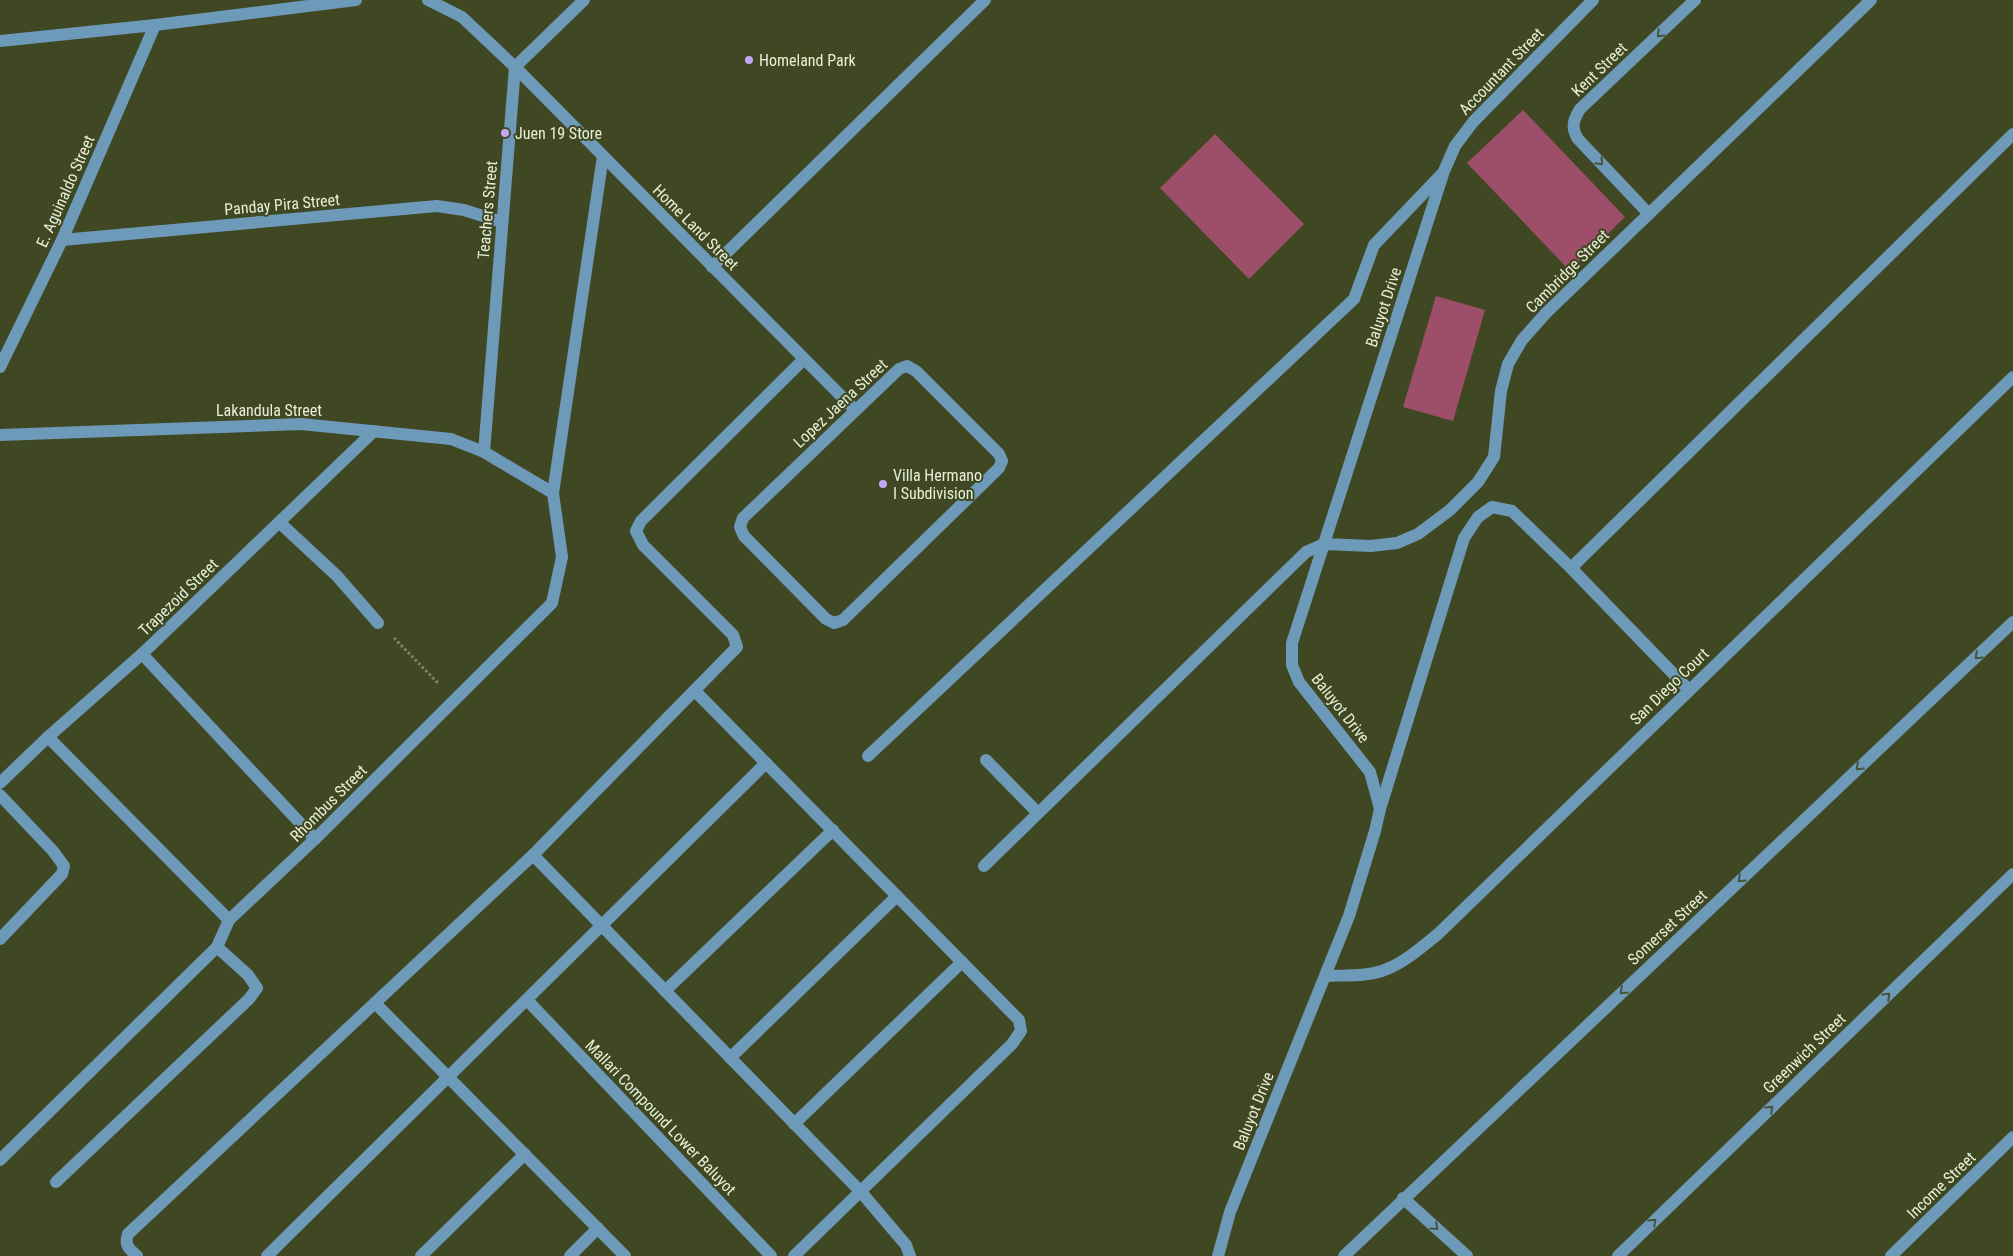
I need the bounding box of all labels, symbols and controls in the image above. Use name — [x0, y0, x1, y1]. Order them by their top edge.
street label: Accountant Street — [1455, 24, 1548, 119]
one-way arrow — [1656, 28, 1665, 37]
street label: Kent Street — [1568, 38, 1631, 100]
place label: Homeland Park — [759, 51, 857, 70]
marker: Homeland Park — [743, 54, 755, 66]
place label: Juen 19 Store — [515, 124, 602, 143]
marker: Juen 19 Store — [499, 127, 511, 139]
street label: E. Aguinaldo Street — [32, 132, 99, 250]
one-way arrow — [1594, 157, 1603, 166]
street label: Teachers Street — [474, 160, 501, 260]
street label: Home Land Street — [649, 181, 743, 274]
street label: Panday Pira Street — [223, 190, 341, 219]
street label: Cambridge Street — [1522, 226, 1613, 317]
street label: Baluyot Drive — [1362, 265, 1405, 349]
street label: Lopez Jaena Street — [790, 355, 891, 452]
street label: Lakandula Street — [216, 401, 322, 420]
place label: Villa Hermano I Subdivision — [893, 466, 982, 503]
marker: Villa Hermano I Subdivision — [877, 478, 889, 490]
street label: Trapezoid Street — [135, 555, 222, 640]
street label: San Diego Court — [1626, 644, 1713, 729]
one-way arrow — [1974, 650, 1983, 659]
street label: Baluyot Drive — [1308, 670, 1374, 747]
street label: Rhombus Street — [286, 761, 371, 846]
one-way arrow — [1856, 762, 1865, 771]
one-way arrow — [1738, 873, 1747, 882]
street label: Somerset Street — [1624, 886, 1711, 969]
one-way arrow — [1620, 985, 1629, 994]
one-way arrow — [1881, 993, 1890, 1002]
street label: Greenwich Street — [1759, 1009, 1850, 1097]
street label: Mallari Compound Lower Baluyot — [581, 1036, 740, 1199]
street label: Baluyot Drive — [1229, 1069, 1278, 1153]
one-way arrow — [1764, 1106, 1773, 1115]
street label: Income Street — [1903, 1148, 1980, 1223]
one-way arrow — [1647, 1219, 1656, 1228]
one-way arrow — [1430, 1221, 1439, 1230]

